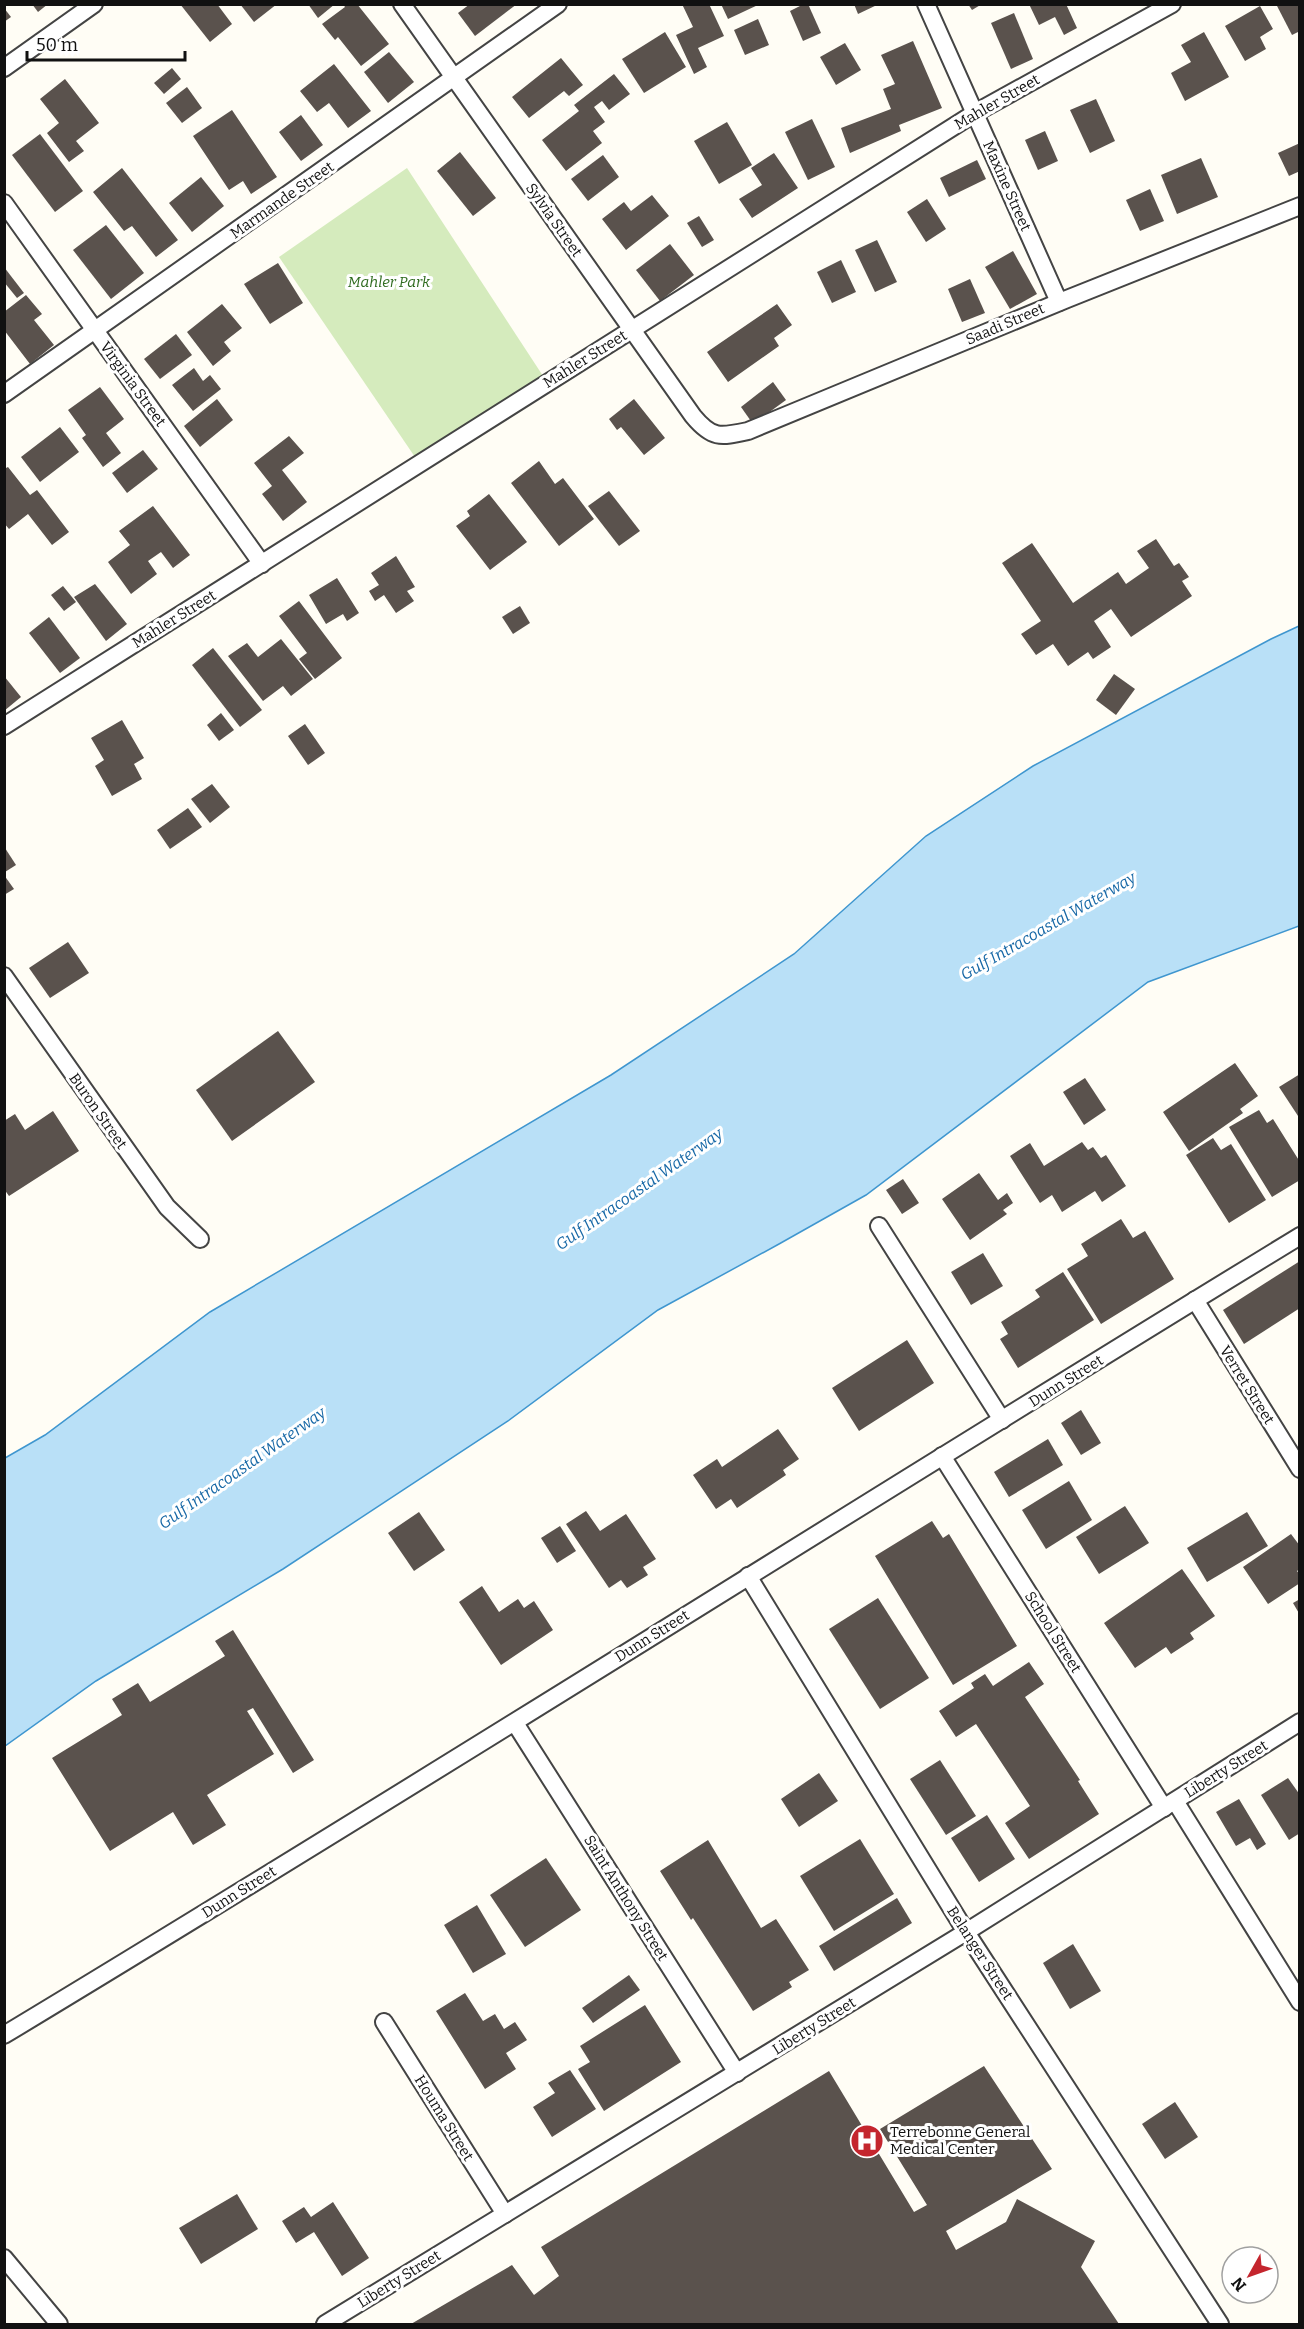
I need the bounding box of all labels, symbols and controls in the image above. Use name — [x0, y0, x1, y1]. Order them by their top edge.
scale bar — [27, 24, 184, 62]
text: 50 m — [36, 34, 78, 56]
street label: Mahler Street — [951, 70, 1043, 134]
street label: Maxine Street — [979, 138, 1035, 234]
street label: Marmande Street — [227, 157, 338, 242]
street label: Sylvia Street — [522, 180, 586, 261]
park label: Mahler Park — [348, 273, 431, 291]
street label: Saadi Street — [963, 299, 1048, 349]
street label: Mahler Street — [540, 326, 631, 392]
street label: Virginia Street — [96, 338, 170, 430]
street label: Mahler Street — [129, 586, 220, 652]
water label: Gulf Intracoastal Waterway — [957, 868, 1140, 984]
street label: Buron Street — [65, 1070, 131, 1153]
water label: Gulf Intracoastal Waterway — [552, 1124, 727, 1254]
street label: Verret Street — [1216, 1342, 1279, 1428]
street label: Dunn Street — [1026, 1351, 1107, 1411]
water label: Gulf Intracoastal Waterway — [155, 1403, 330, 1533]
street label: School Street — [1021, 1588, 1085, 1676]
street label: Dunn Street — [612, 1606, 693, 1666]
street label: Liberty Street — [1181, 1736, 1271, 1802]
street label: Saint Anthony Street — [580, 1832, 672, 1965]
street label: Dunn Street — [199, 1862, 280, 1922]
street label: Belanger Street — [943, 1903, 1017, 2004]
street label: Liberty Street — [769, 1993, 859, 2059]
street label: Houma Street — [411, 2072, 478, 2165]
hospital icon: Terrebonne General Medical Center — [849, 2123, 885, 2159]
place label: Terrebonne General Medical Center — [890, 2123, 1030, 2158]
north arrow — [1220, 2245, 1280, 2305]
street label: Liberty Street — [354, 2246, 444, 2312]
text: N — [1228, 2273, 1250, 2295]

